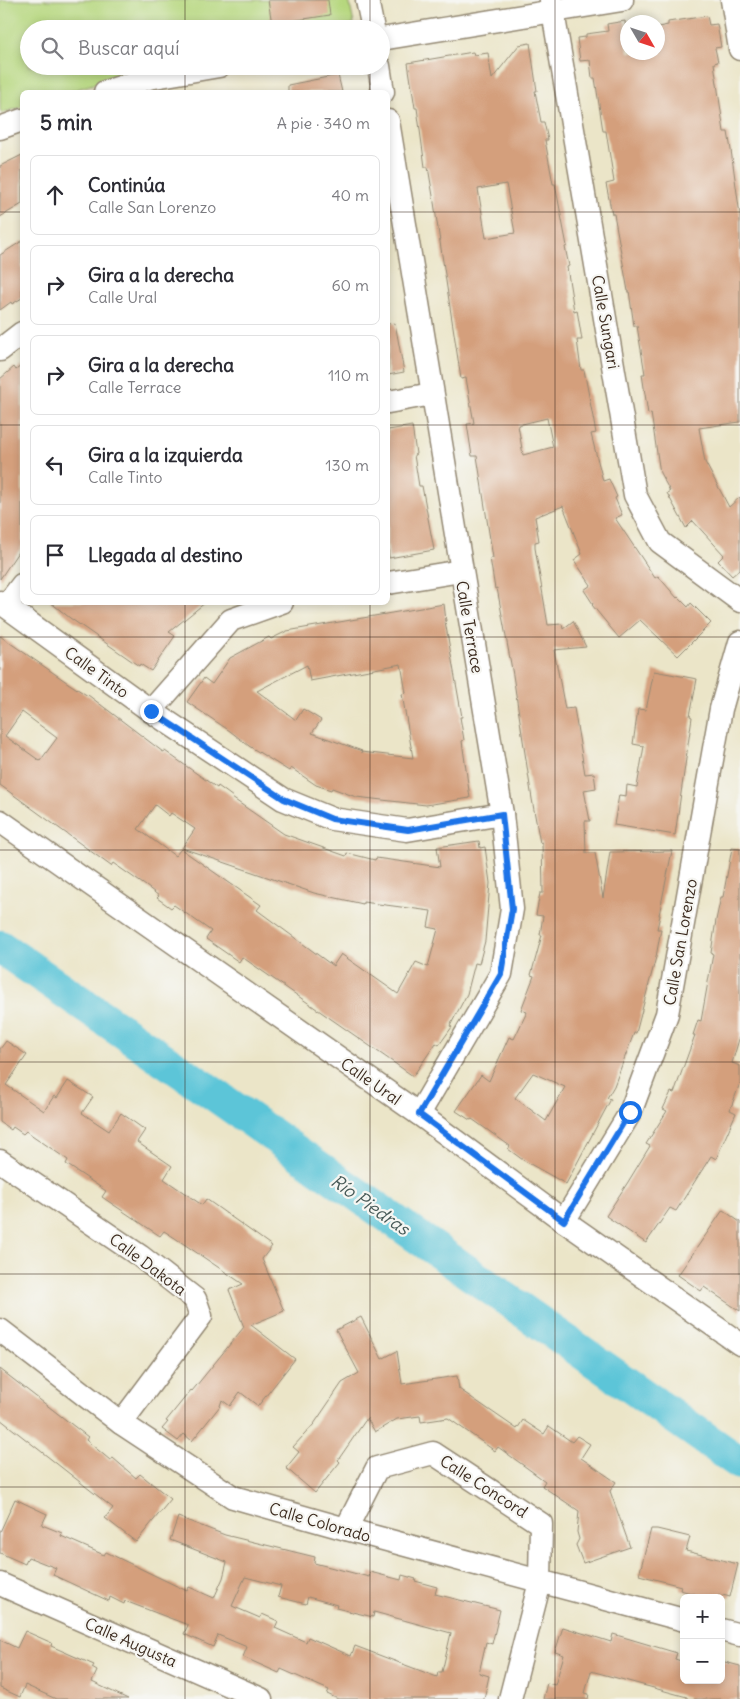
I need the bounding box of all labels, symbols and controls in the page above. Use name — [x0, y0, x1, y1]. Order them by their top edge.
north arrow — [620, 15, 665, 60]
search box — [20, 20, 390, 75]
icon: search — [38, 34, 66, 62]
text: Buscar aquí — [78, 36, 179, 60]
text: 5 min — [40, 109, 92, 136]
text: A pie · 340 m — [277, 113, 370, 133]
text: Continúa — [88, 173, 165, 197]
icon: ahead — [41, 181, 69, 209]
text: 40 m — [331, 185, 369, 205]
text: Calle San Lorenzo — [88, 197, 216, 217]
text: Gira a la derecha — [88, 263, 234, 287]
icon: right — [41, 271, 69, 299]
street label: Calle Sungari — [588, 274, 624, 370]
text: 60 m — [331, 275, 369, 295]
text: Calle Ural — [88, 287, 157, 307]
text: Gira a la derecha — [88, 353, 234, 377]
icon: right — [41, 361, 69, 389]
text: 110 m — [328, 365, 369, 385]
text: Calle Terrace — [88, 377, 181, 397]
text: Gira a la izquierda — [88, 443, 243, 467]
icon: left — [41, 451, 69, 479]
text: 130 m — [325, 455, 369, 475]
text: Calle Tinto — [88, 467, 163, 487]
icon: arrive — [41, 541, 69, 569]
text: Llegada al destino — [88, 543, 243, 567]
street label: Calle Terrace — [452, 579, 488, 675]
street label: Calle Tinto — [61, 642, 133, 702]
route end — [140, 700, 163, 723]
street label: Calle San Lorenzo — [659, 877, 701, 1007]
street label: Calle Ural — [337, 1053, 405, 1109]
route start — [619, 1101, 642, 1124]
water label: Río Piedras — [327, 1169, 415, 1241]
street label: Calle Dakota — [106, 1229, 190, 1299]
street label: Calle Concord — [436, 1450, 532, 1522]
street label: Calle Colorado — [267, 1498, 373, 1546]
map controls — [680, 1594, 725, 1684]
button: + — [680, 1594, 725, 1639]
street label: Calle Augusta — [82, 1613, 180, 1671]
button: − — [680, 1639, 725, 1684]

